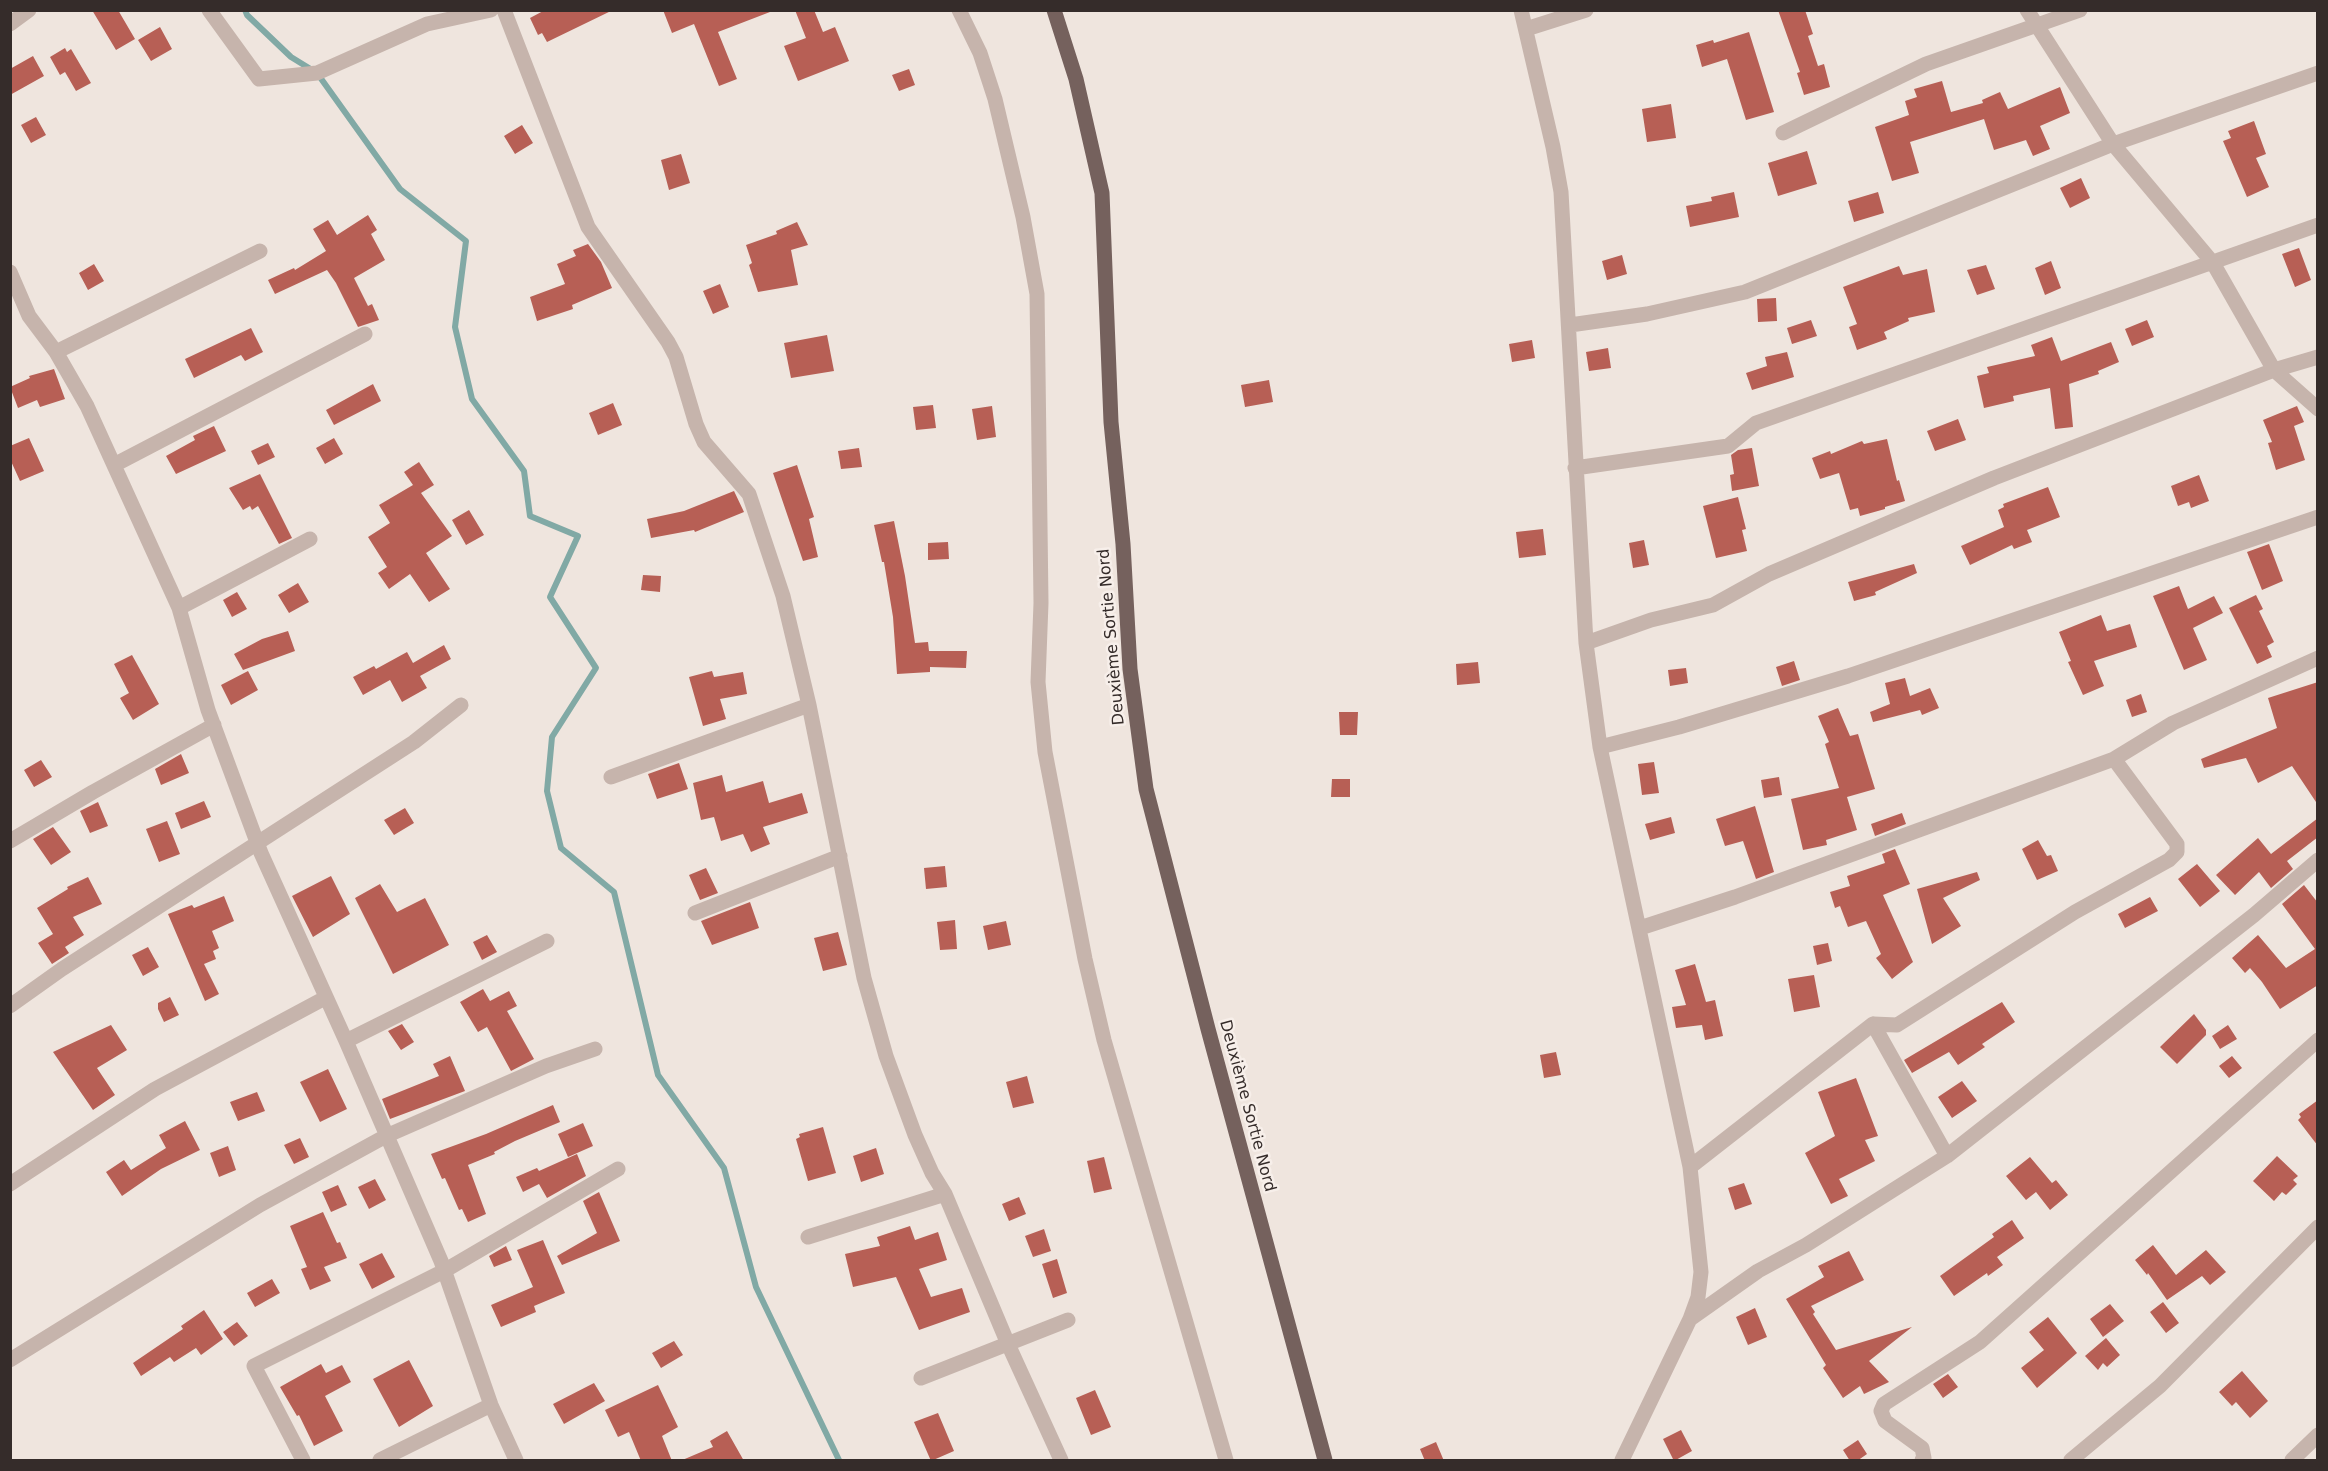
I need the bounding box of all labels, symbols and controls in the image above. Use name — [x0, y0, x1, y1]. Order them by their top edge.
street label: Deuxième Sortie Nord — [1095, 548, 1129, 726]
street label: Deuxième Sortie Nord — [1215, 1018, 1279, 1194]

